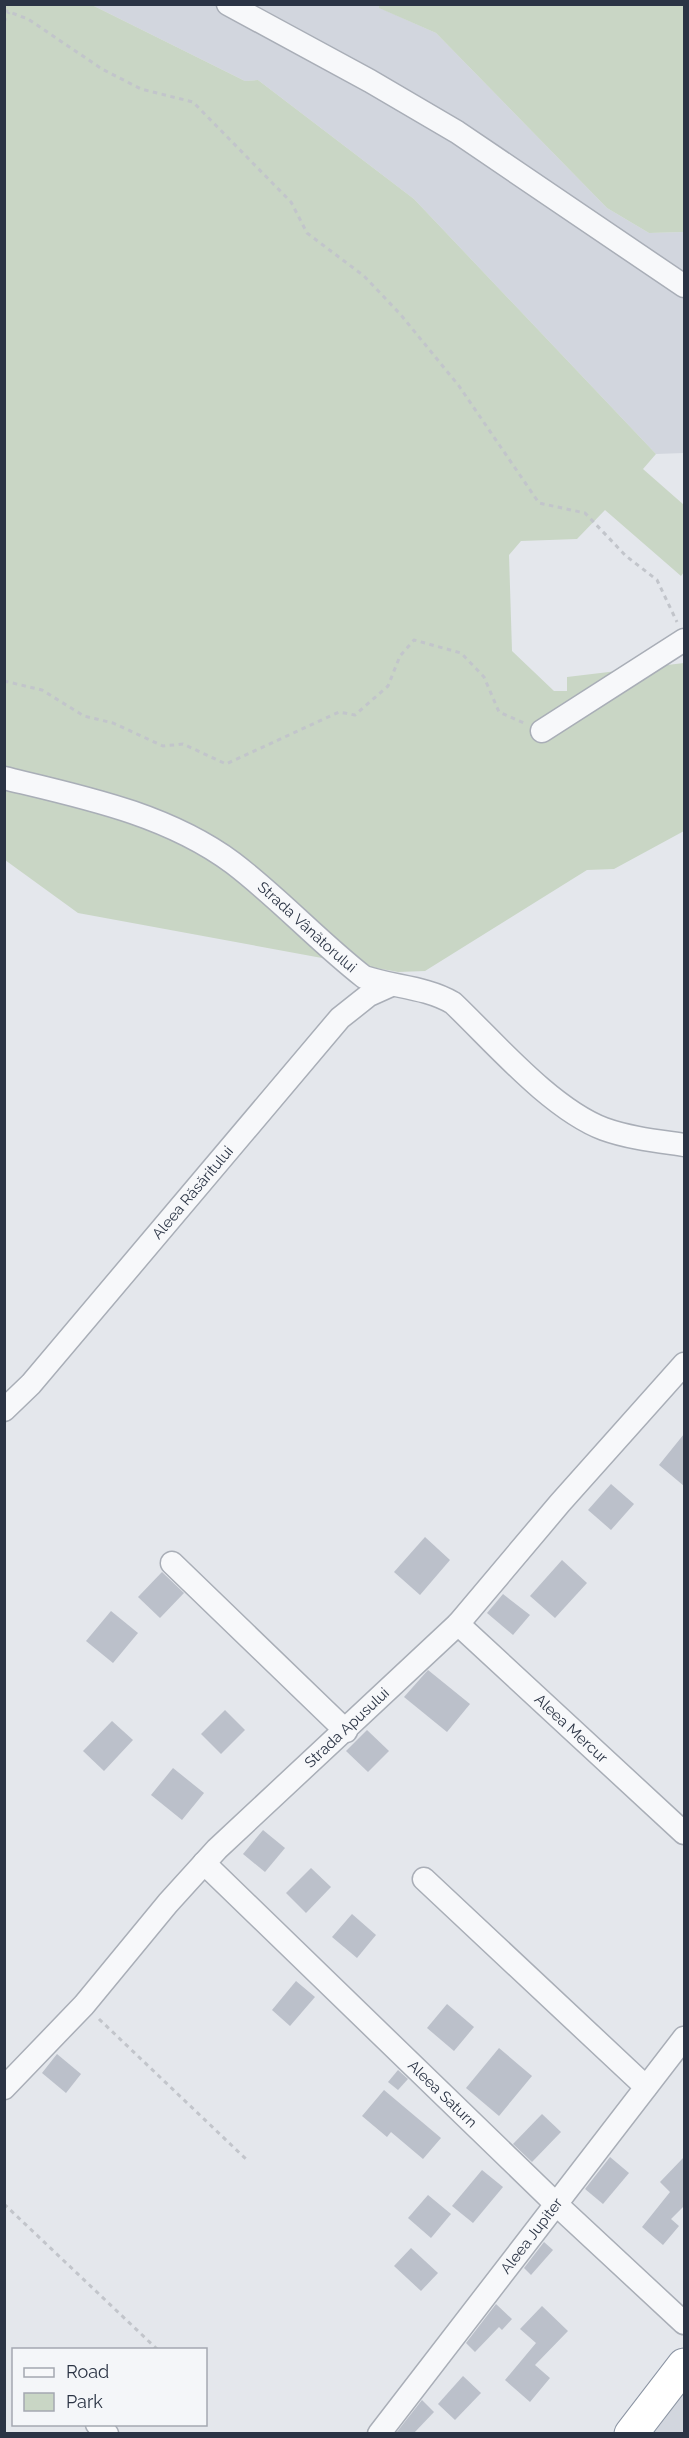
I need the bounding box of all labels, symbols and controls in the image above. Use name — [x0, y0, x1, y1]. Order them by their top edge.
street label: Strada Vânătorului — [254, 878, 360, 976]
street label: Aleea Răsăritului — [148, 1142, 237, 1243]
street label: Strada Apusului — [301, 1684, 393, 1772]
street label: Aleea Mercur — [531, 1690, 612, 1767]
street label: Aleea Saturn — [404, 2057, 481, 2131]
street label: Aleea Jupiter — [497, 2194, 567, 2278]
legend — [12, 2348, 207, 2426]
text: Road — [66, 2361, 109, 2382]
text: Park — [66, 2391, 103, 2412]

